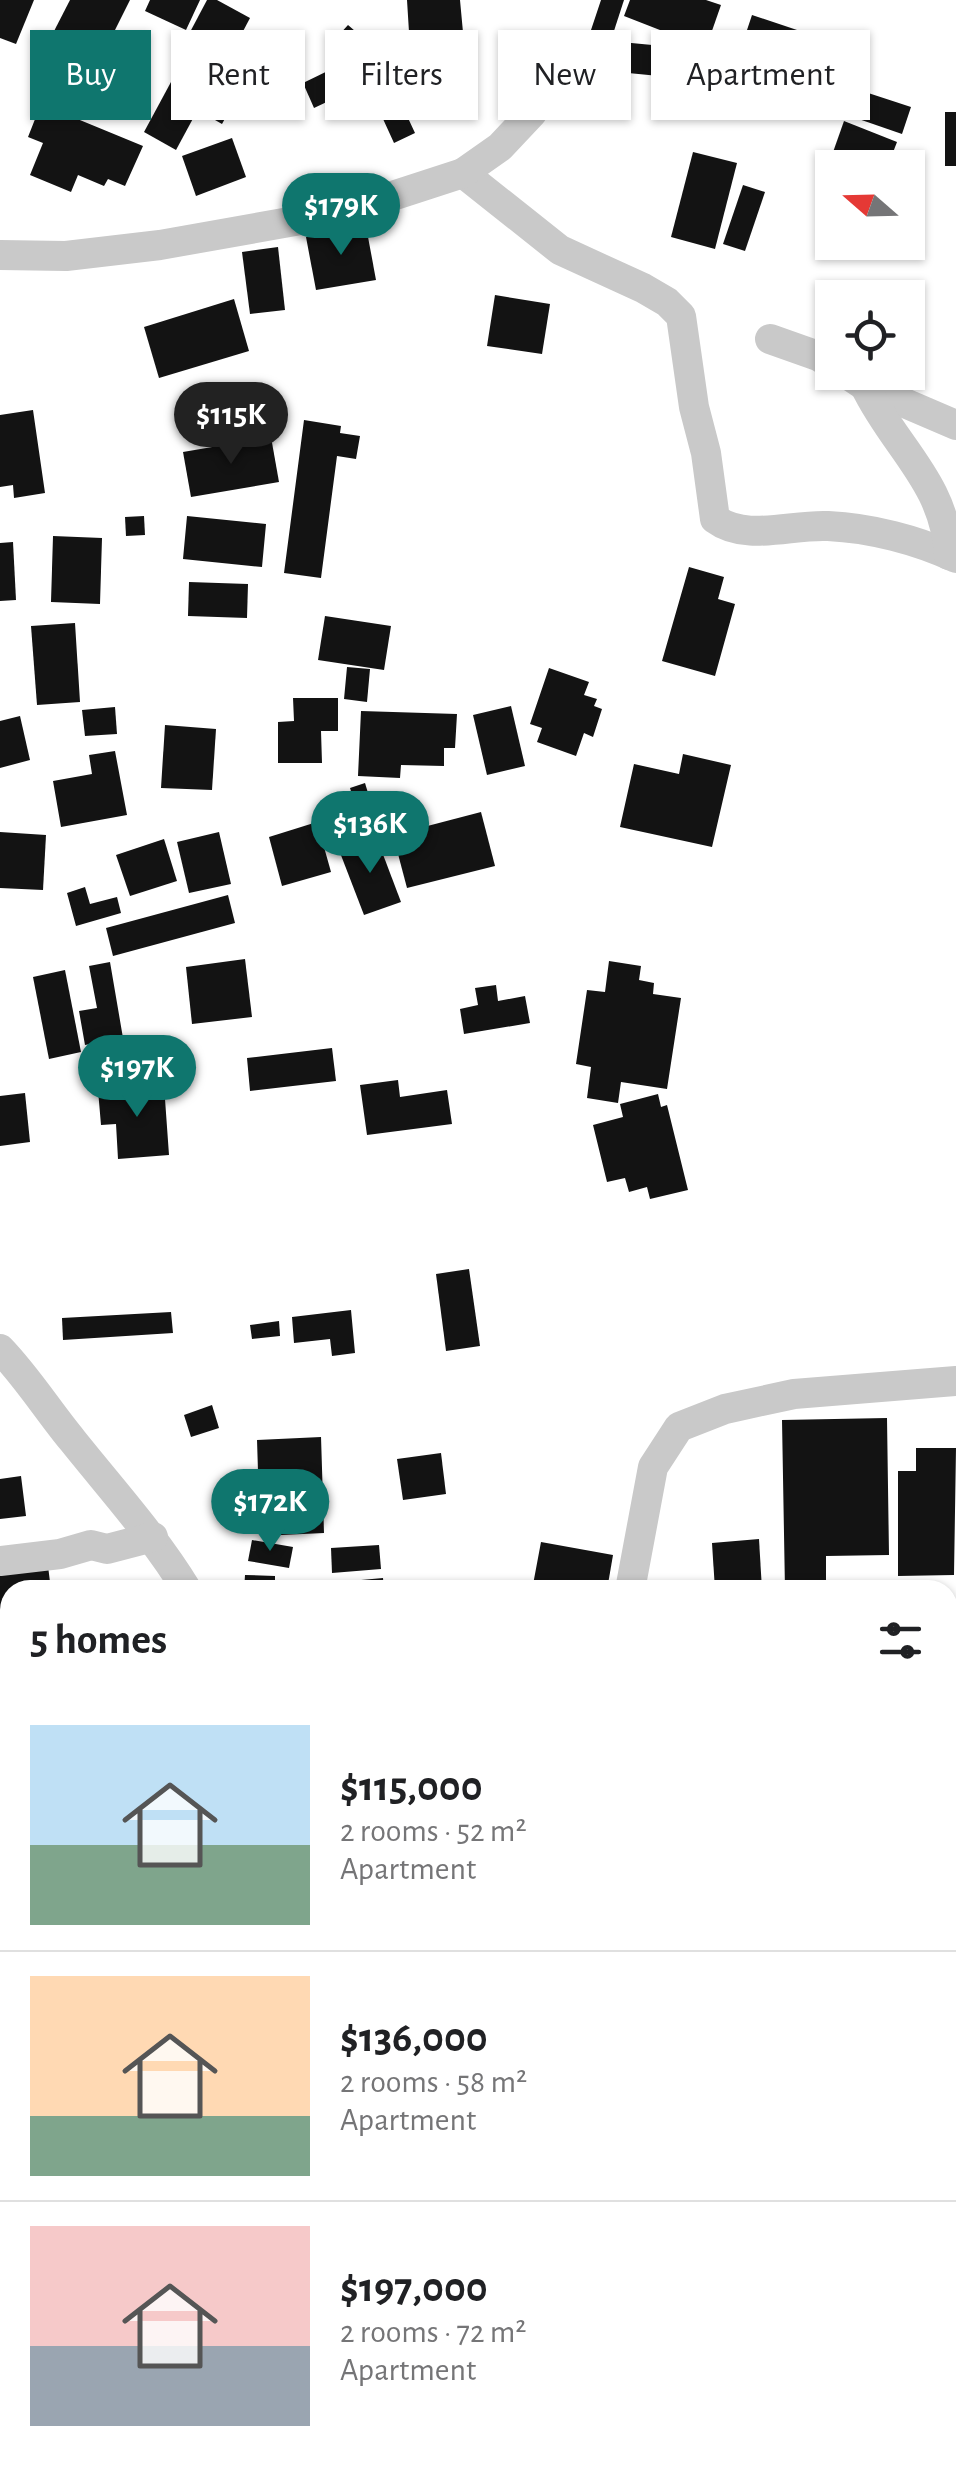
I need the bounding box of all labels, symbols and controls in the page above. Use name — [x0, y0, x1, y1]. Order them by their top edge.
chip: Buy — [30, 30, 151, 120]
chip: Rent — [171, 30, 305, 120]
chip: Filters — [325, 30, 478, 120]
chip: New — [498, 30, 631, 120]
chip: Apartment — [651, 30, 870, 120]
north arrow — [815, 150, 925, 260]
map controls — [815, 150, 925, 390]
pin: $179K — [271, 173, 411, 258]
text: $179K — [304, 189, 378, 221]
button: locate — [815, 280, 925, 390]
pin: $115K — [161, 382, 301, 467]
text: $115K — [196, 398, 266, 430]
pin: $136K — [300, 791, 440, 876]
text: $136K — [333, 807, 407, 839]
pin: $197K — [67, 1035, 207, 1120]
text: $197K — [100, 1051, 174, 1083]
pin: $172K — [200, 1469, 340, 1554]
text: $172K — [233, 1485, 307, 1517]
icon: filters — [873, 1613, 928, 1668]
text: 5 homes — [30, 1619, 167, 1661]
icon: home — [110, 1765, 230, 1885]
text: $115,000 — [340, 1766, 483, 1808]
text: 2 rooms · 52 m² — [340, 1815, 527, 1847]
text: Apartment — [340, 1853, 476, 1885]
icon: home — [110, 2016, 230, 2136]
text: $136,000 — [340, 2017, 488, 2059]
text: 2 rooms · 58 m² — [340, 2066, 527, 2098]
text: Apartment — [340, 2104, 476, 2136]
icon: home — [110, 2266, 230, 2386]
text: $197,000 — [340, 2267, 488, 2309]
text: 2 rooms · 72 m² — [340, 2316, 527, 2348]
text: Apartment — [340, 2354, 476, 2386]

